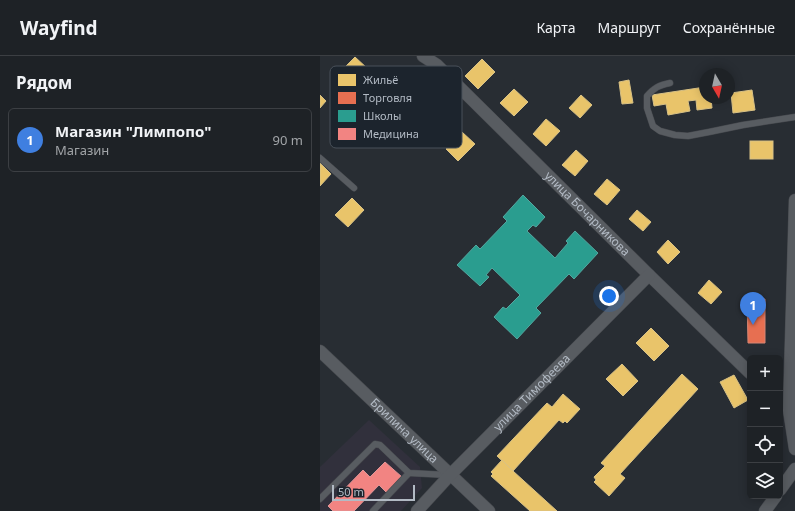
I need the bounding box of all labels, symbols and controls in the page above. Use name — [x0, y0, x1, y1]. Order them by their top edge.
text: Wayfind — [20, 15, 98, 41]
text: Карта — [536, 18, 575, 37]
text: Маршрут — [597, 18, 661, 37]
text: Сохранённые — [683, 18, 775, 37]
legend — [330, 66, 462, 148]
north arrow — [699, 68, 735, 104]
text: Рядом — [16, 71, 72, 94]
text: Жильё — [363, 72, 398, 87]
text: Торговля — [363, 90, 412, 105]
text: Школы — [363, 108, 401, 123]
text: Магазин "Лимпопо" — [55, 121, 211, 141]
text: Медицина — [363, 126, 419, 141]
text: 1 — [26, 131, 34, 149]
text: 90 m — [273, 131, 303, 149]
text: Магазин — [55, 141, 109, 159]
street label: улица Бочарникова — [541, 167, 634, 260]
your location — [599, 286, 619, 306]
pin: 1 — [740, 292, 766, 325]
street label: улица Тимофеева — [489, 350, 574, 435]
map controls — [747, 355, 783, 499]
button: + — [747, 355, 783, 391]
button: − — [747, 391, 783, 427]
street label: Брилина улица — [367, 394, 442, 467]
button: locate — [747, 427, 783, 463]
button: layers — [747, 463, 783, 499]
scale bar — [332, 483, 415, 502]
text: 50 m — [338, 484, 364, 499]

